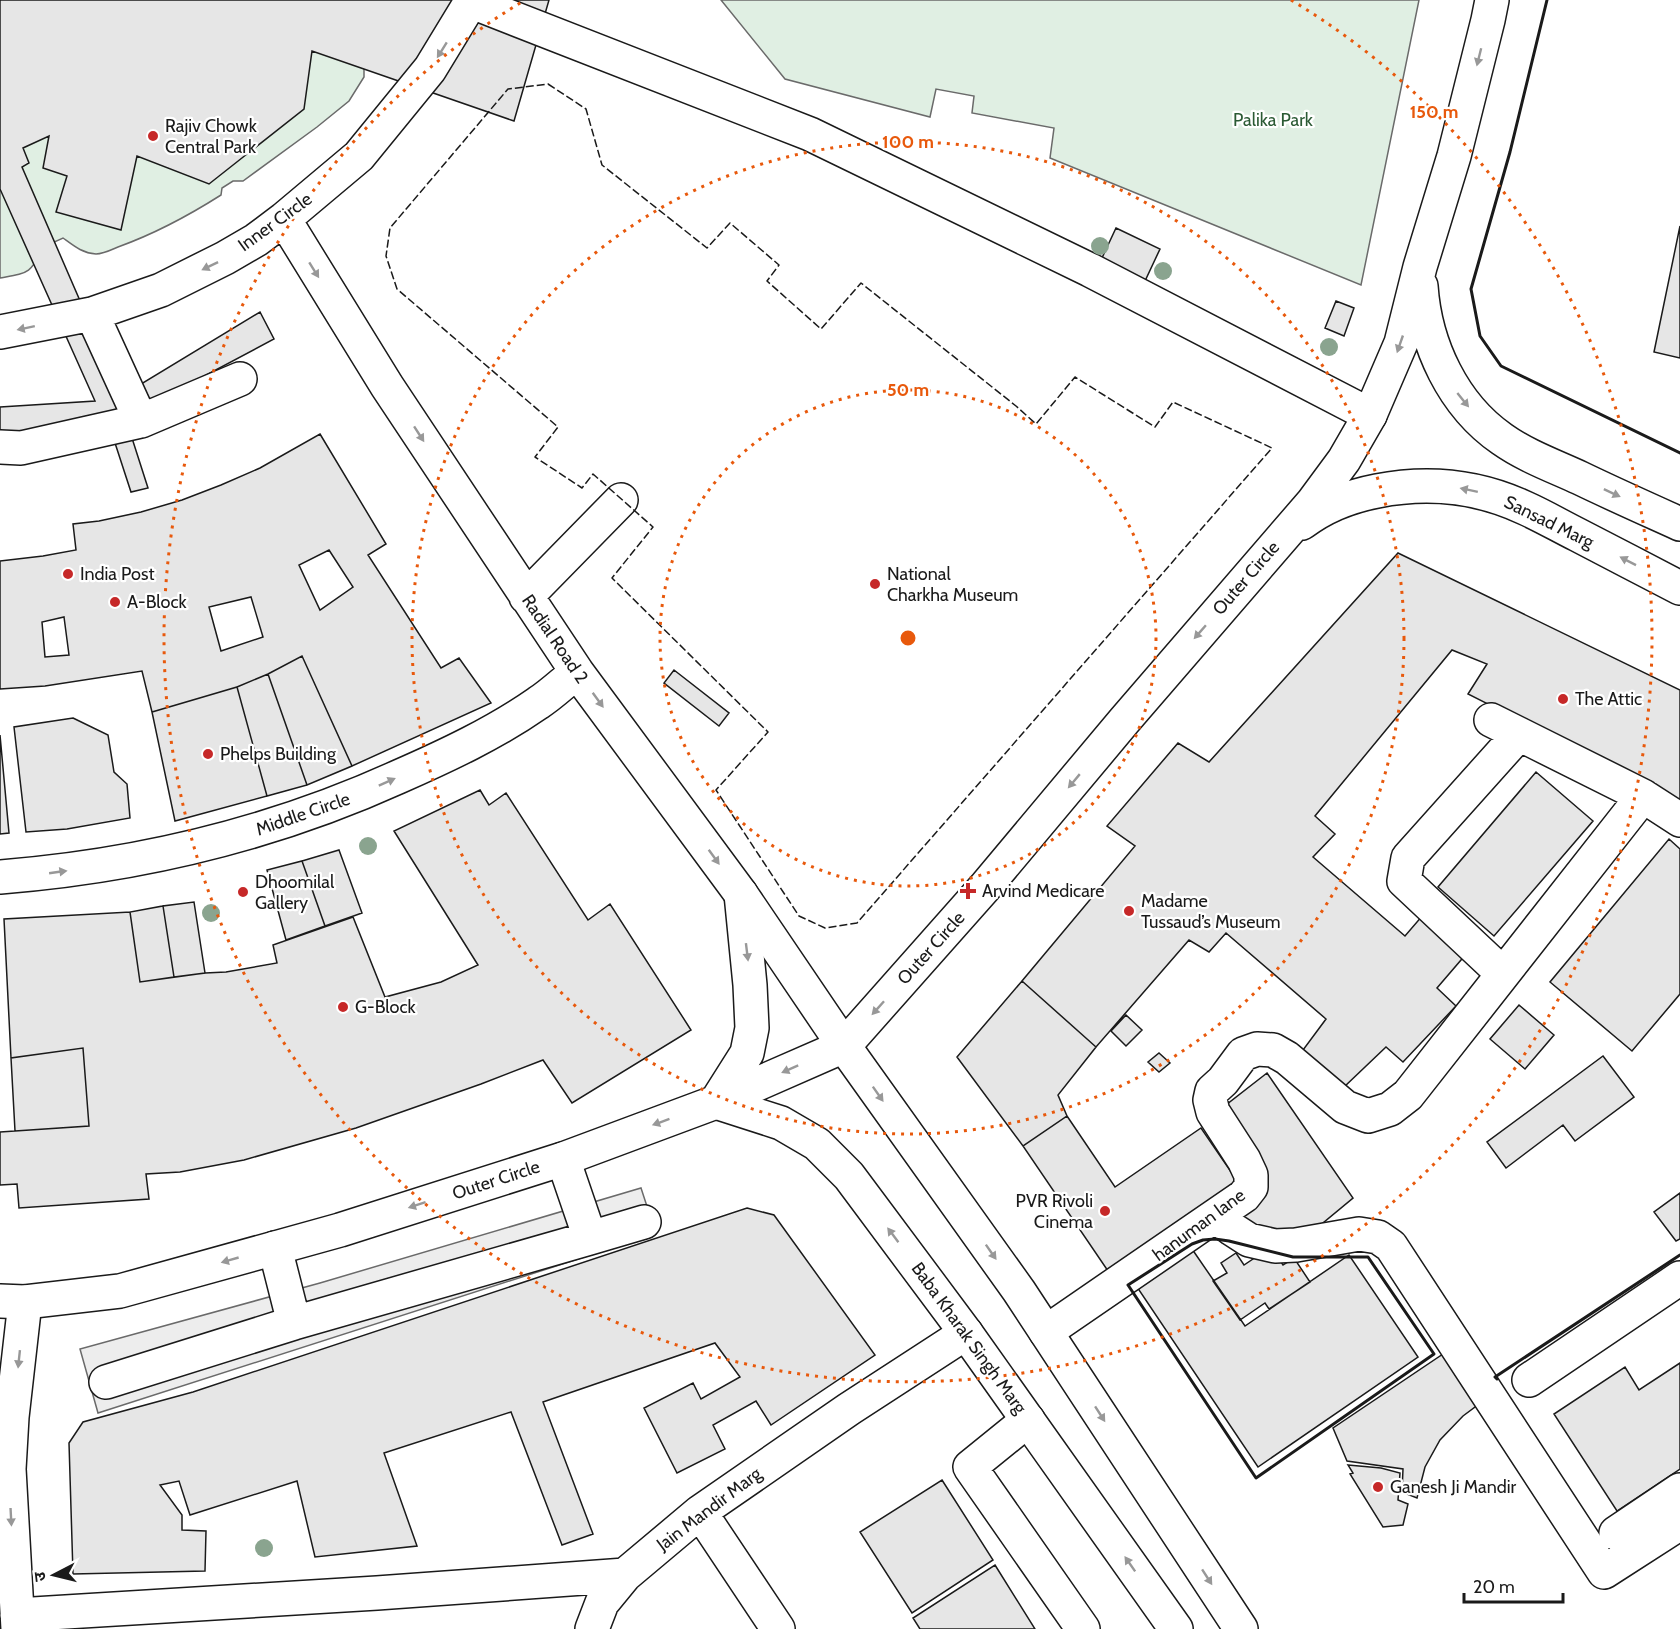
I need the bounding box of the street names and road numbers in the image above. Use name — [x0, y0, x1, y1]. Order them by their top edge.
street label: Inner Circle — [234, 188, 316, 256]
street label: Sansad Marg — [1501, 491, 1598, 554]
street label: Outer Circle — [1208, 537, 1284, 619]
street label: Radial Road 2 — [517, 590, 593, 688]
street label: Middle Circle — [253, 788, 353, 840]
street label: Outer Circle — [893, 907, 969, 989]
street label: Outer Circle — [450, 1156, 542, 1204]
street label: hanuman lane — [1149, 1184, 1249, 1266]
street label: Baba Kharak Singh Marg — [907, 1258, 1032, 1419]
street label: Jain Mandir Marg — [651, 1462, 767, 1556]

